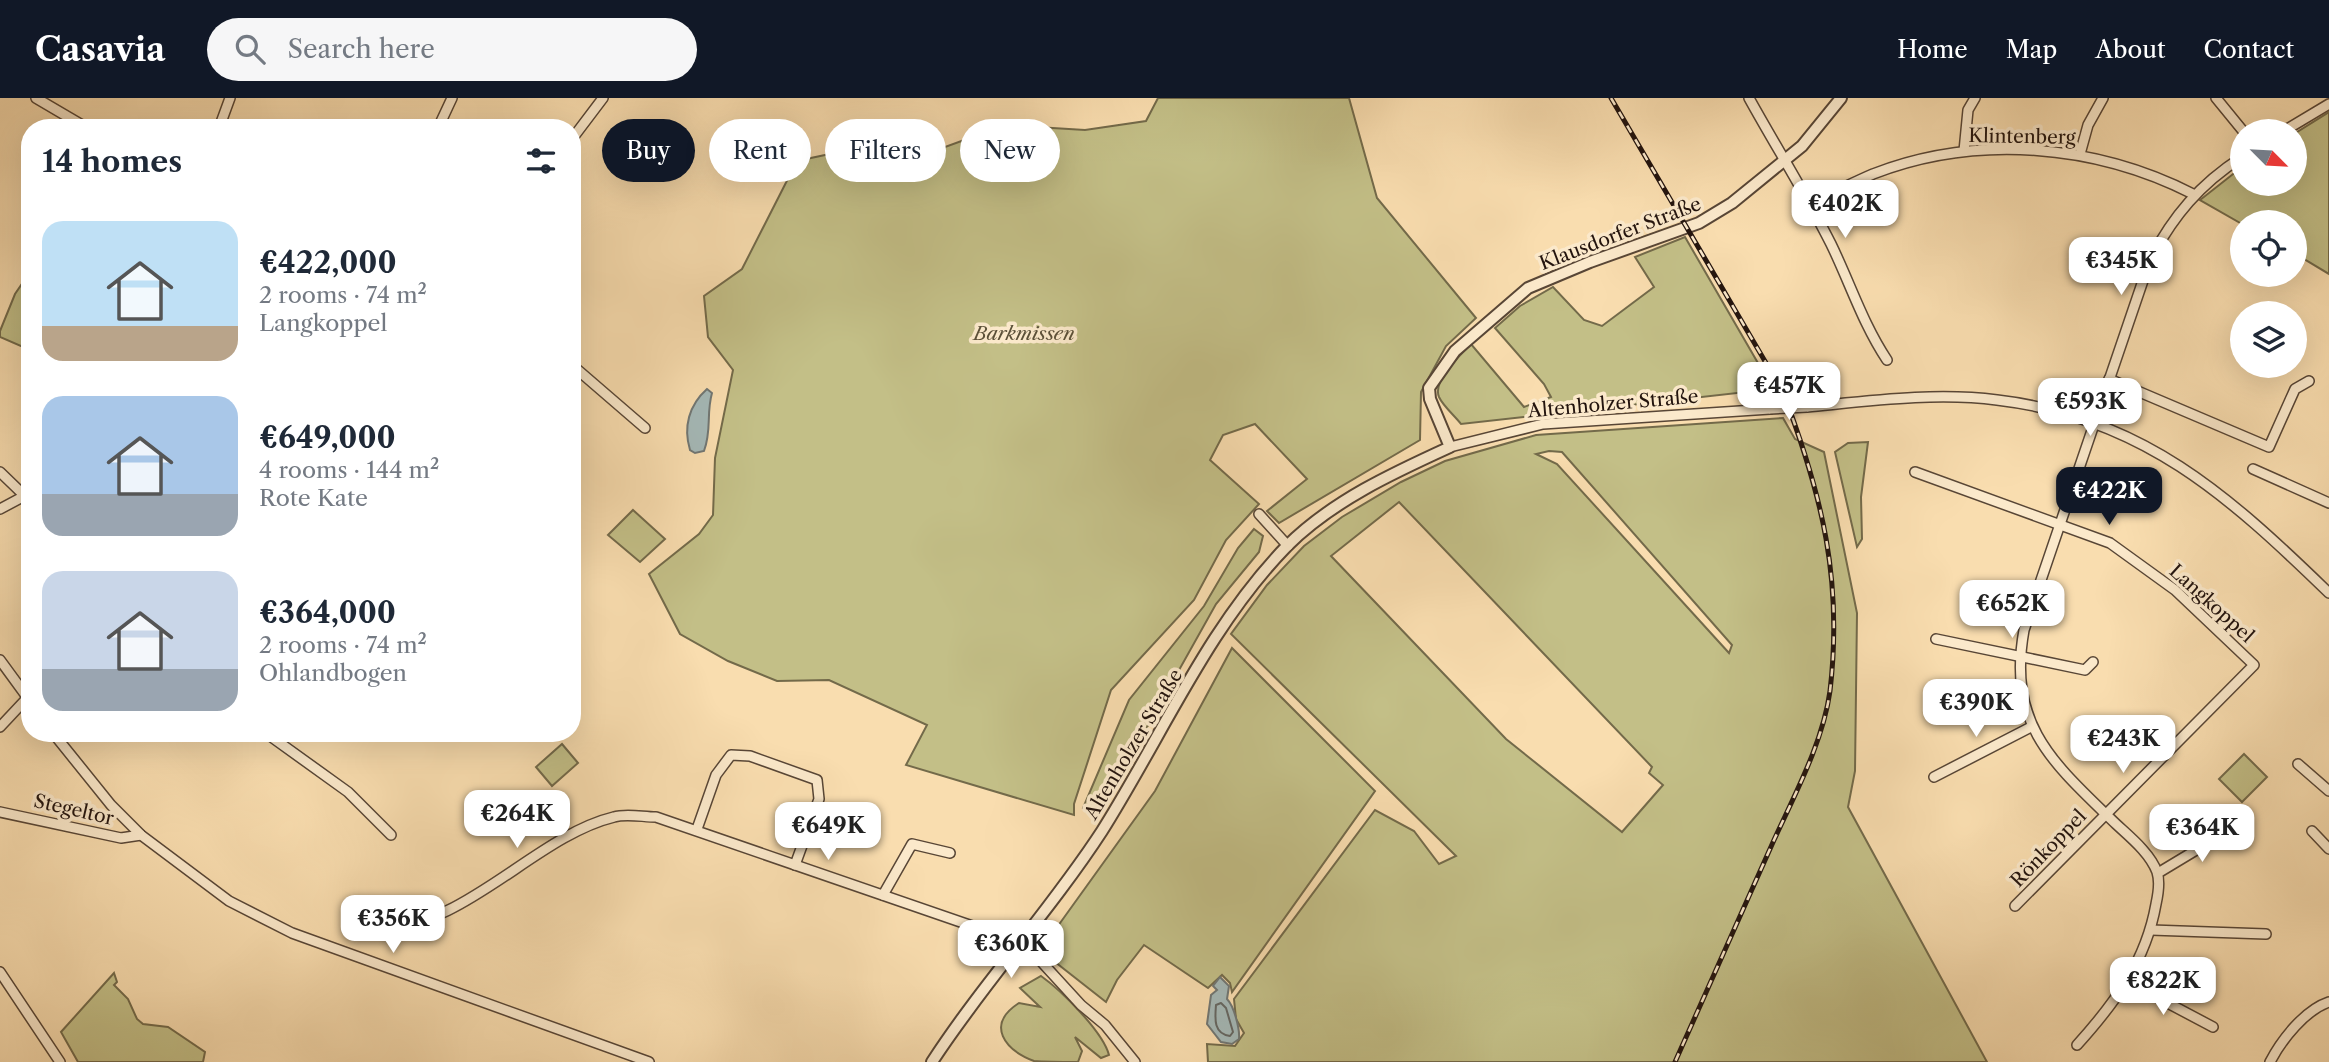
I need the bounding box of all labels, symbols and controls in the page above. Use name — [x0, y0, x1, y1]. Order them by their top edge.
search box — [207, 18, 697, 81]
text: Casavia — [35, 29, 165, 70]
icon: search — [231, 30, 269, 68]
text: Search here — [287, 33, 435, 65]
text: Home — [1897, 35, 1968, 64]
text: Map — [2006, 35, 2057, 64]
text: About — [2095, 35, 2166, 64]
text: Contact — [2204, 35, 2294, 64]
chip: Buy — [602, 119, 695, 182]
chip: Rent — [709, 119, 811, 182]
chip: Filters — [825, 119, 946, 182]
chip: New — [960, 119, 1060, 182]
north arrow — [2230, 119, 2306, 196]
map controls — [2230, 119, 2307, 378]
street label: Klintenberg — [1968, 124, 2077, 149]
icon: filters — [522, 142, 560, 180]
text: 14 homes — [42, 143, 182, 180]
pin: €402K — [1796, 180, 1894, 240]
text: €402K — [1808, 189, 1882, 217]
street label: Klausdorfer Straße — [1536, 192, 1704, 275]
button: locate — [2230, 210, 2307, 287]
pin: €345K — [2072, 238, 2170, 297]
text: €422,000 — [259, 244, 397, 281]
text: €345K — [2085, 246, 2157, 274]
icon: home — [98, 249, 182, 333]
text: 2 rooms · 74 m² — [259, 281, 427, 309]
button: layers — [2230, 301, 2307, 378]
text: Langkoppel — [259, 309, 387, 337]
park label: Barkmissen — [971, 322, 1075, 345]
pin: €457K — [1740, 362, 1838, 422]
text: €457K — [1753, 371, 1825, 399]
pin: €593K — [2041, 378, 2139, 438]
street label: Altenholzer Straße — [1526, 385, 1699, 423]
text: €593K — [2054, 387, 2126, 415]
text: €649,000 — [259, 419, 396, 456]
icon: home — [98, 424, 182, 508]
text: 4 rooms · 144 m² — [259, 456, 439, 484]
pin: €422K — [2060, 468, 2158, 527]
text: €422K — [2072, 476, 2146, 504]
text: Rote Kate — [259, 484, 368, 512]
street label: Langkoppel — [2165, 559, 2259, 648]
pin: €652K — [1963, 580, 2061, 640]
text: €652K — [1975, 589, 2049, 617]
text: €364,000 — [259, 594, 396, 631]
icon: home — [98, 599, 182, 683]
text: 2 rooms · 74 m² — [259, 631, 427, 659]
text: Ohlandbogen — [259, 659, 407, 687]
street label: Altenholzer Straße — [1079, 665, 1187, 824]
pin: €390K — [1927, 680, 2025, 739]
text: €390K — [1939, 688, 2013, 716]
pin: €243K — [2074, 716, 2172, 775]
text: €243K — [2086, 724, 2160, 752]
street label: Stegeltor — [32, 789, 116, 830]
pin: €264K — [468, 790, 566, 850]
text: €264K — [480, 799, 554, 827]
pin: €649K — [779, 802, 877, 862]
pin: €364K — [2153, 804, 2251, 864]
street label: Rönkoppel — [2006, 805, 2091, 892]
text: €649K — [791, 811, 865, 839]
text: €364K — [2165, 813, 2239, 841]
pin: €356K — [344, 896, 442, 955]
text: €356K — [357, 904, 429, 932]
pin: €360K — [962, 920, 1060, 980]
text: €360K — [974, 929, 1048, 957]
pin: €822K — [2114, 958, 2212, 1017]
text: €822K — [2126, 966, 2200, 994]

